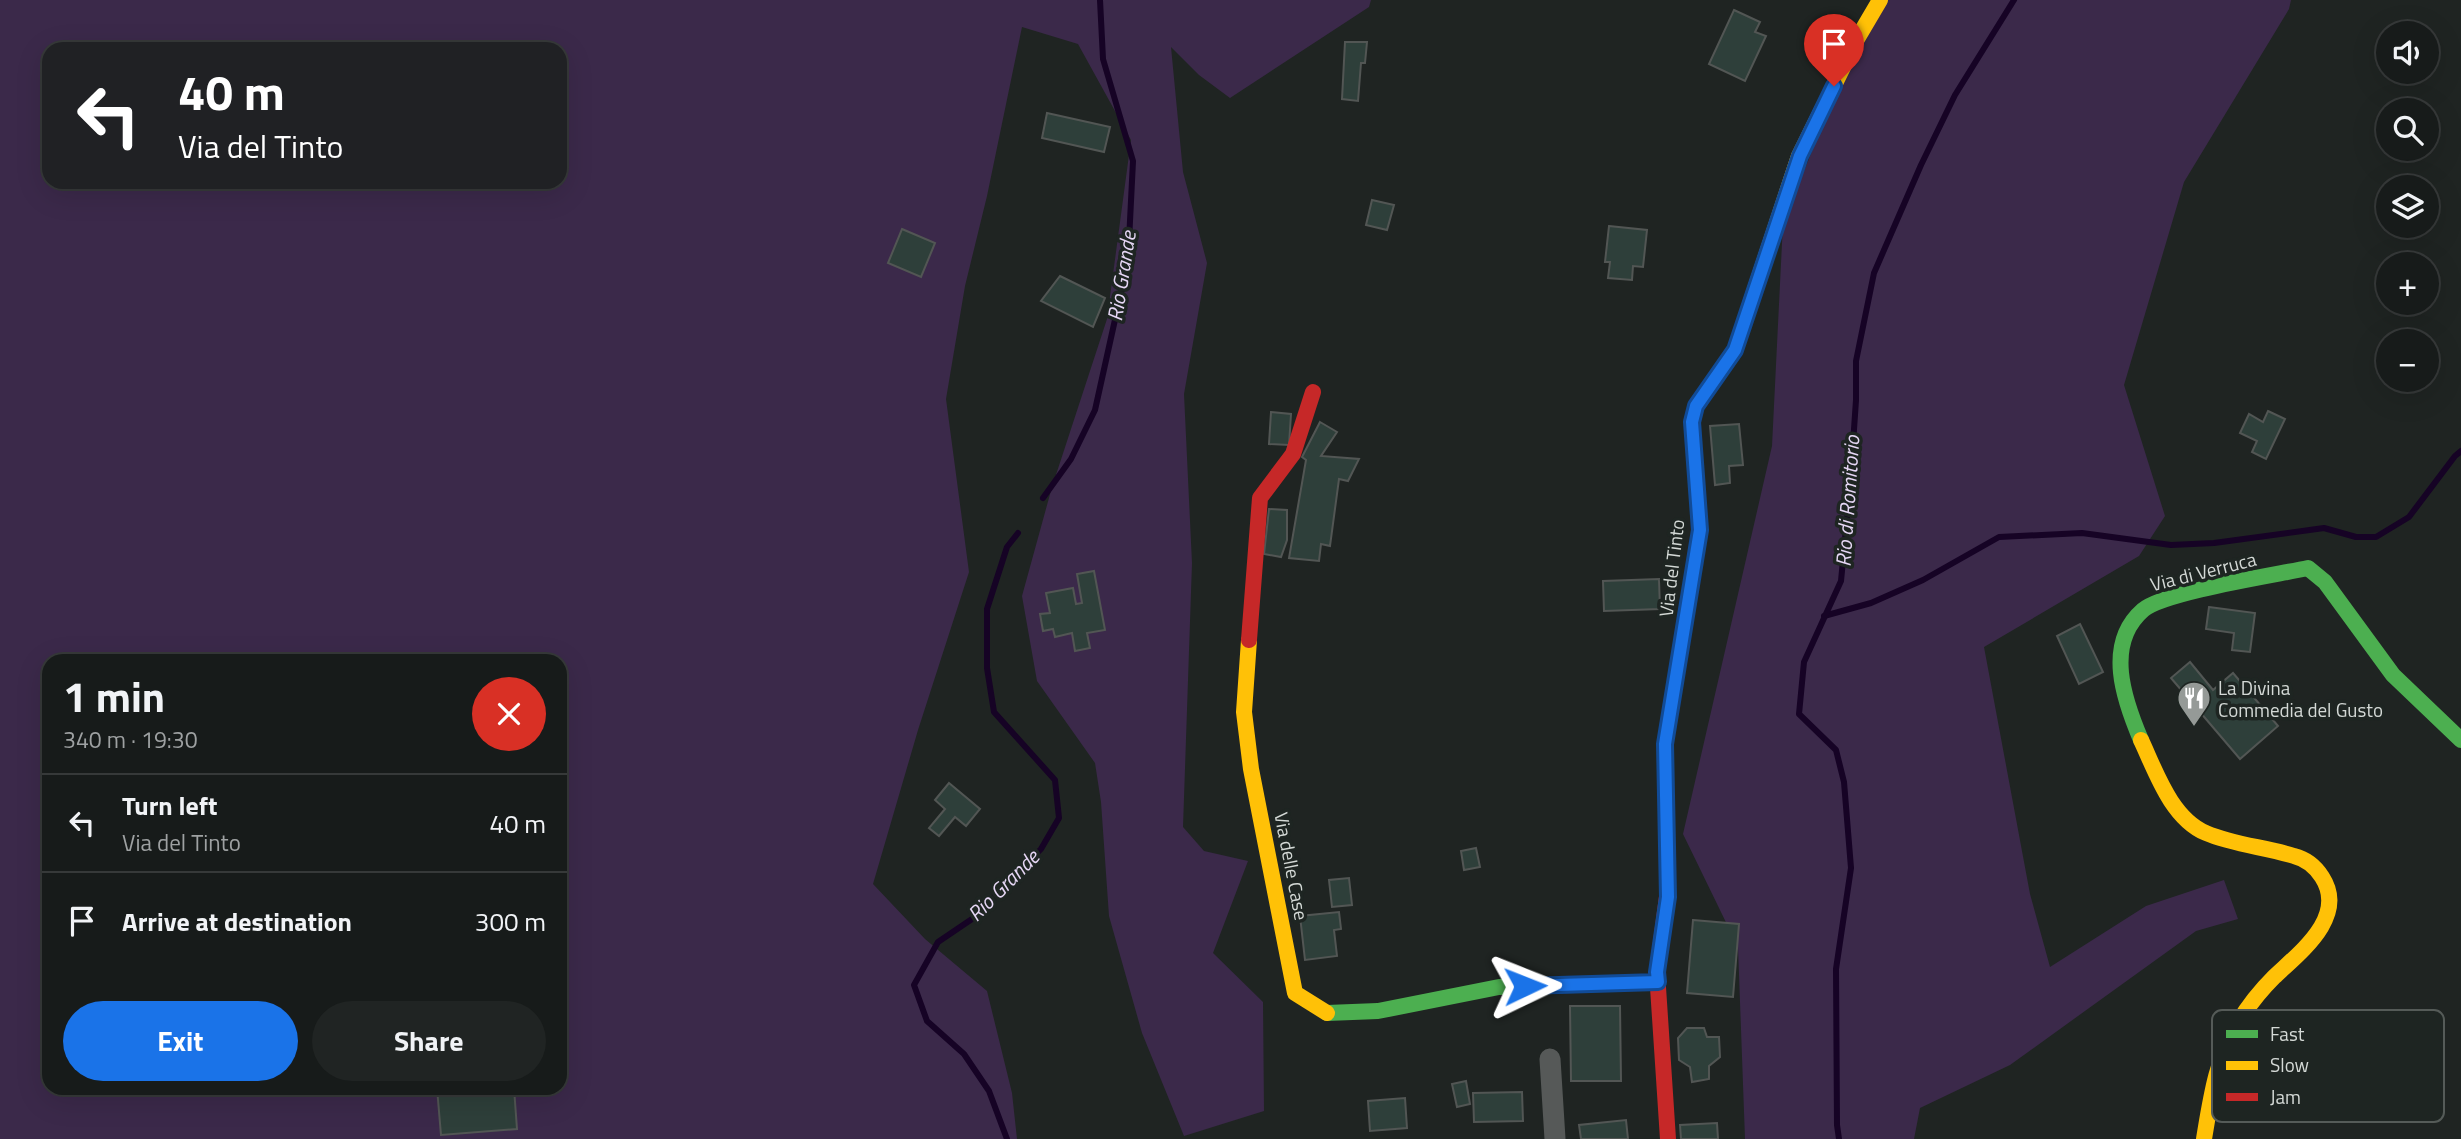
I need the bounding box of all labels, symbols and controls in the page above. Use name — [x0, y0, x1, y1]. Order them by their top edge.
pin — [1804, 14, 1864, 86]
map controls — [2376, 21, 2439, 392]
button: sound — [2376, 21, 2439, 84]
icon: arrive — [1815, 25, 1853, 63]
text: 40 m — [178, 54, 285, 129]
icon: left — [63, 70, 154, 161]
button: search — [2376, 98, 2439, 161]
text: Via del Tinto — [178, 122, 343, 170]
button: layers — [2376, 175, 2439, 238]
water label: Rio Grande — [1098, 227, 1144, 323]
button: + — [2376, 252, 2439, 315]
button: − — [2376, 329, 2439, 392]
water label: Rio di Romitorio — [1826, 434, 1868, 568]
street label: Via del Tinto — [1651, 518, 1691, 618]
street label: Via di Verruca — [2147, 544, 2260, 598]
text: 1 min — [63, 664, 165, 728]
place label: La Divina Commedia del Gusto — [2218, 673, 2383, 724]
button: close — [472, 677, 546, 751]
restaurant icon: La Divina Commedia del Gusto — [2175, 679, 2213, 728]
text: 340 m · 19:30 — [63, 722, 198, 757]
text: Turn left — [122, 786, 217, 825]
icon: left — [63, 804, 101, 842]
text: 40 m — [489, 804, 546, 843]
street label: Via delle Case — [1267, 810, 1317, 922]
text: Via del Tinto — [122, 825, 241, 860]
water label: Rio Grande — [960, 841, 1047, 928]
icon: arrive — [63, 902, 101, 940]
text: Arrive at destination — [122, 902, 352, 941]
text: 300 m — [475, 902, 546, 941]
position arrow — [1488, 949, 1562, 1023]
button: Exit — [63, 1001, 298, 1081]
button: Share — [312, 1001, 546, 1081]
legend — [2212, 1010, 2444, 1122]
text: Fast — [2270, 1019, 2305, 1048]
text: Slow — [2270, 1050, 2309, 1079]
text: Jam — [2270, 1082, 2301, 1111]

